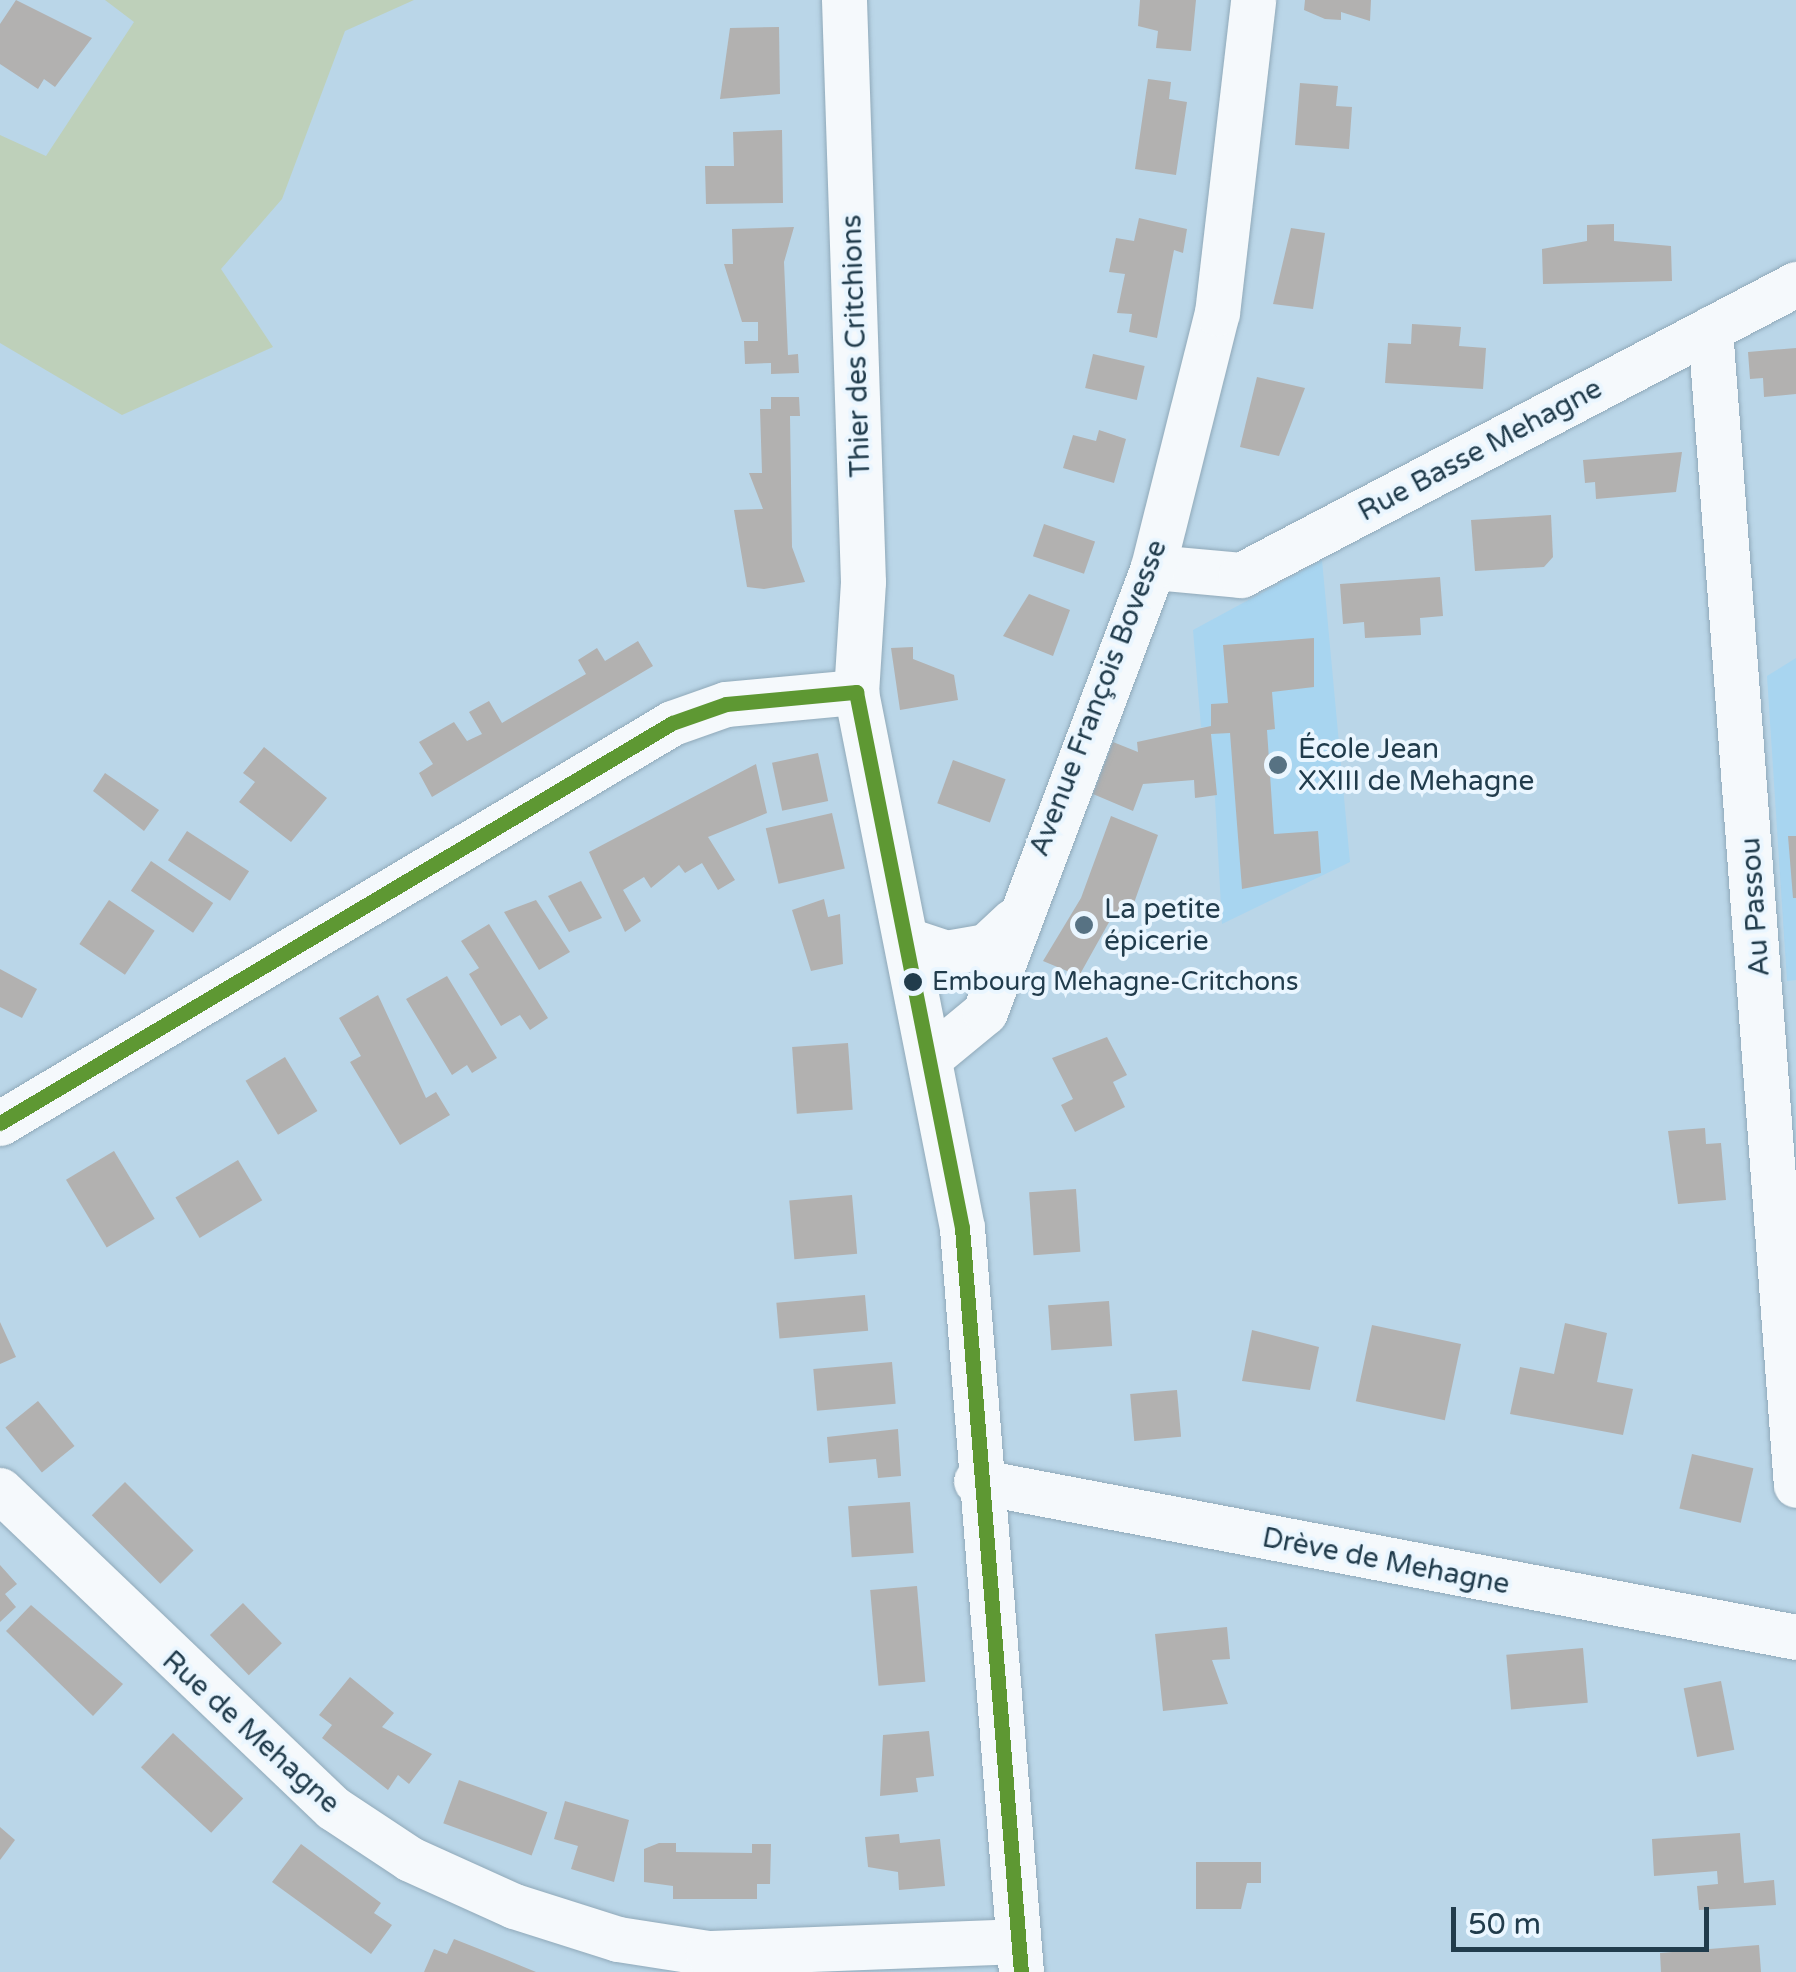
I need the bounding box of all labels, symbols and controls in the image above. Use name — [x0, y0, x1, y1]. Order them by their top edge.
street label: Thier des Critchions — [835, 214, 877, 478]
street label: Rue Basse Mehagne — [1352, 372, 1608, 528]
street label: Avenue François Bovesse — [1022, 535, 1174, 861]
place label: École Jean XXIII de Mehagne — [1298, 732, 1534, 798]
marker: École Jean XXIII de Mehagne — [1267, 754, 1289, 776]
street label: Au Passou — [1733, 836, 1777, 978]
place label: La petite épicerie — [1104, 892, 1221, 958]
marker: La petite épicerie — [1073, 914, 1095, 936]
place label: Embourg Mehagne-Critchons — [932, 966, 1298, 998]
marker: Embourg Mehagne-Critchons — [903, 972, 923, 992]
street label: Drève de Mehagne — [1259, 1521, 1513, 1601]
street label: Rue de Mehagne — [155, 1644, 347, 1820]
scale bar — [1456, 1887, 1714, 1949]
text: 50 m — [1468, 1906, 1541, 1943]

